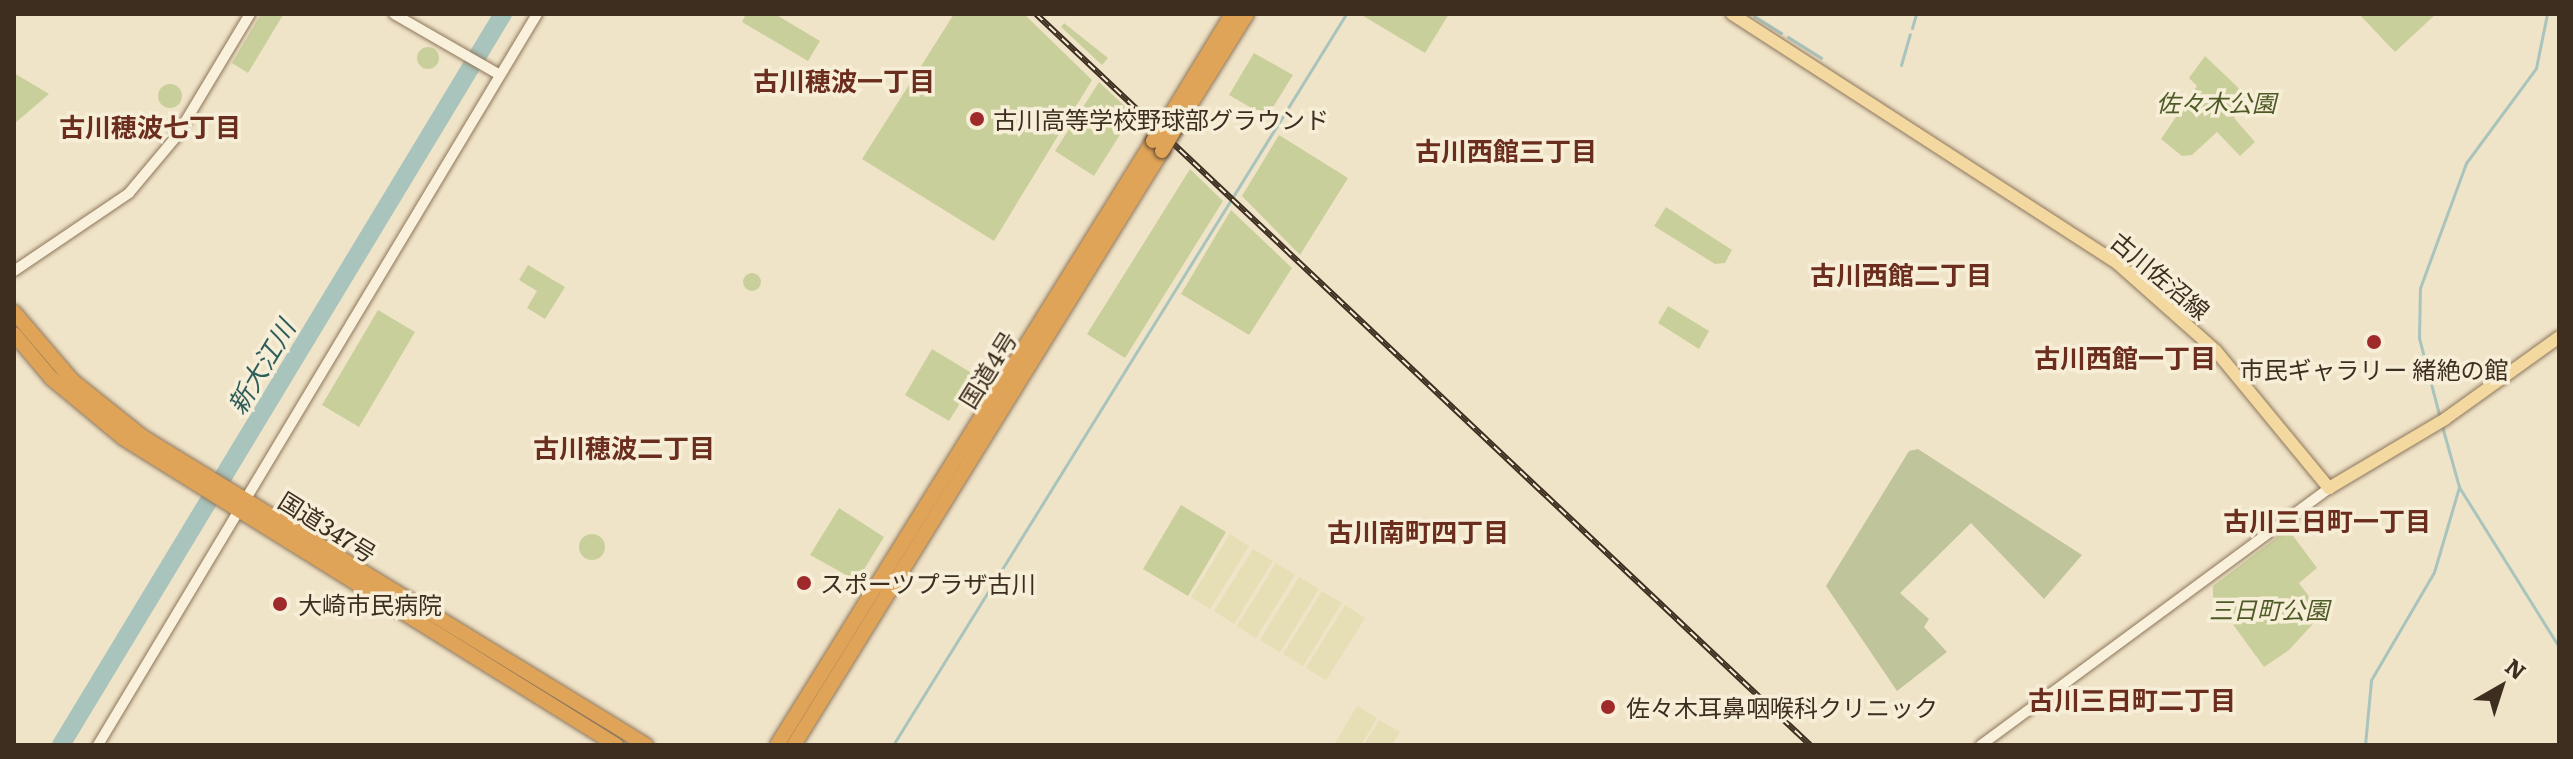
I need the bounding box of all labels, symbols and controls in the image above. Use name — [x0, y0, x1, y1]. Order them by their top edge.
district label: 古川穂波一丁目 — [753, 64, 935, 96]
park label: 佐々木公園 — [2156, 88, 2276, 116]
place label: 古川高等学校野球部グラウンド — [993, 105, 1329, 133]
district label: 古川穂波七丁目 — [59, 110, 241, 142]
marker: 古川高等学校野球部グラウンド — [968, 110, 986, 128]
district label: 古川西館三丁目 — [1415, 134, 1597, 166]
street label: 古川佐沼線 — [2106, 225, 2216, 325]
district label: 古川西館二丁目 — [1810, 258, 1992, 290]
water label: 新大江川 — [220, 313, 300, 419]
street label: 国道4号 — [952, 325, 1022, 413]
marker: 市民ギャラリー 緒絶の館 — [2365, 333, 2383, 351]
district label: 古川西館一丁目 — [2034, 341, 2216, 373]
place label: 市民ギャラリー 緒絶の館 — [2240, 355, 2508, 383]
district label: 古川穂波二丁目 — [533, 431, 715, 463]
street label: 国道347号 — [274, 485, 382, 567]
district label: 古川三日町一丁目 — [2223, 504, 2431, 536]
district label: 古川南町四丁目 — [1327, 515, 1509, 547]
place label: スポーツプラザ古川 — [820, 569, 1036, 597]
marker: スポーツプラザ古川 — [795, 574, 813, 592]
place label: 大崎市民病院 — [298, 590, 442, 618]
marker: 大崎市民病院 — [269, 593, 291, 615]
park label: 三日町公園 — [2209, 595, 2329, 623]
north arrow — [2461, 647, 2541, 727]
text: N — [2499, 649, 2534, 687]
district label: 古川三日町二丁目 — [2028, 683, 2236, 715]
place label: 佐々木耳鼻咽喉科クリニック — [1626, 693, 1938, 721]
marker: 佐々木耳鼻咽喉科クリニック — [1597, 696, 1619, 718]

